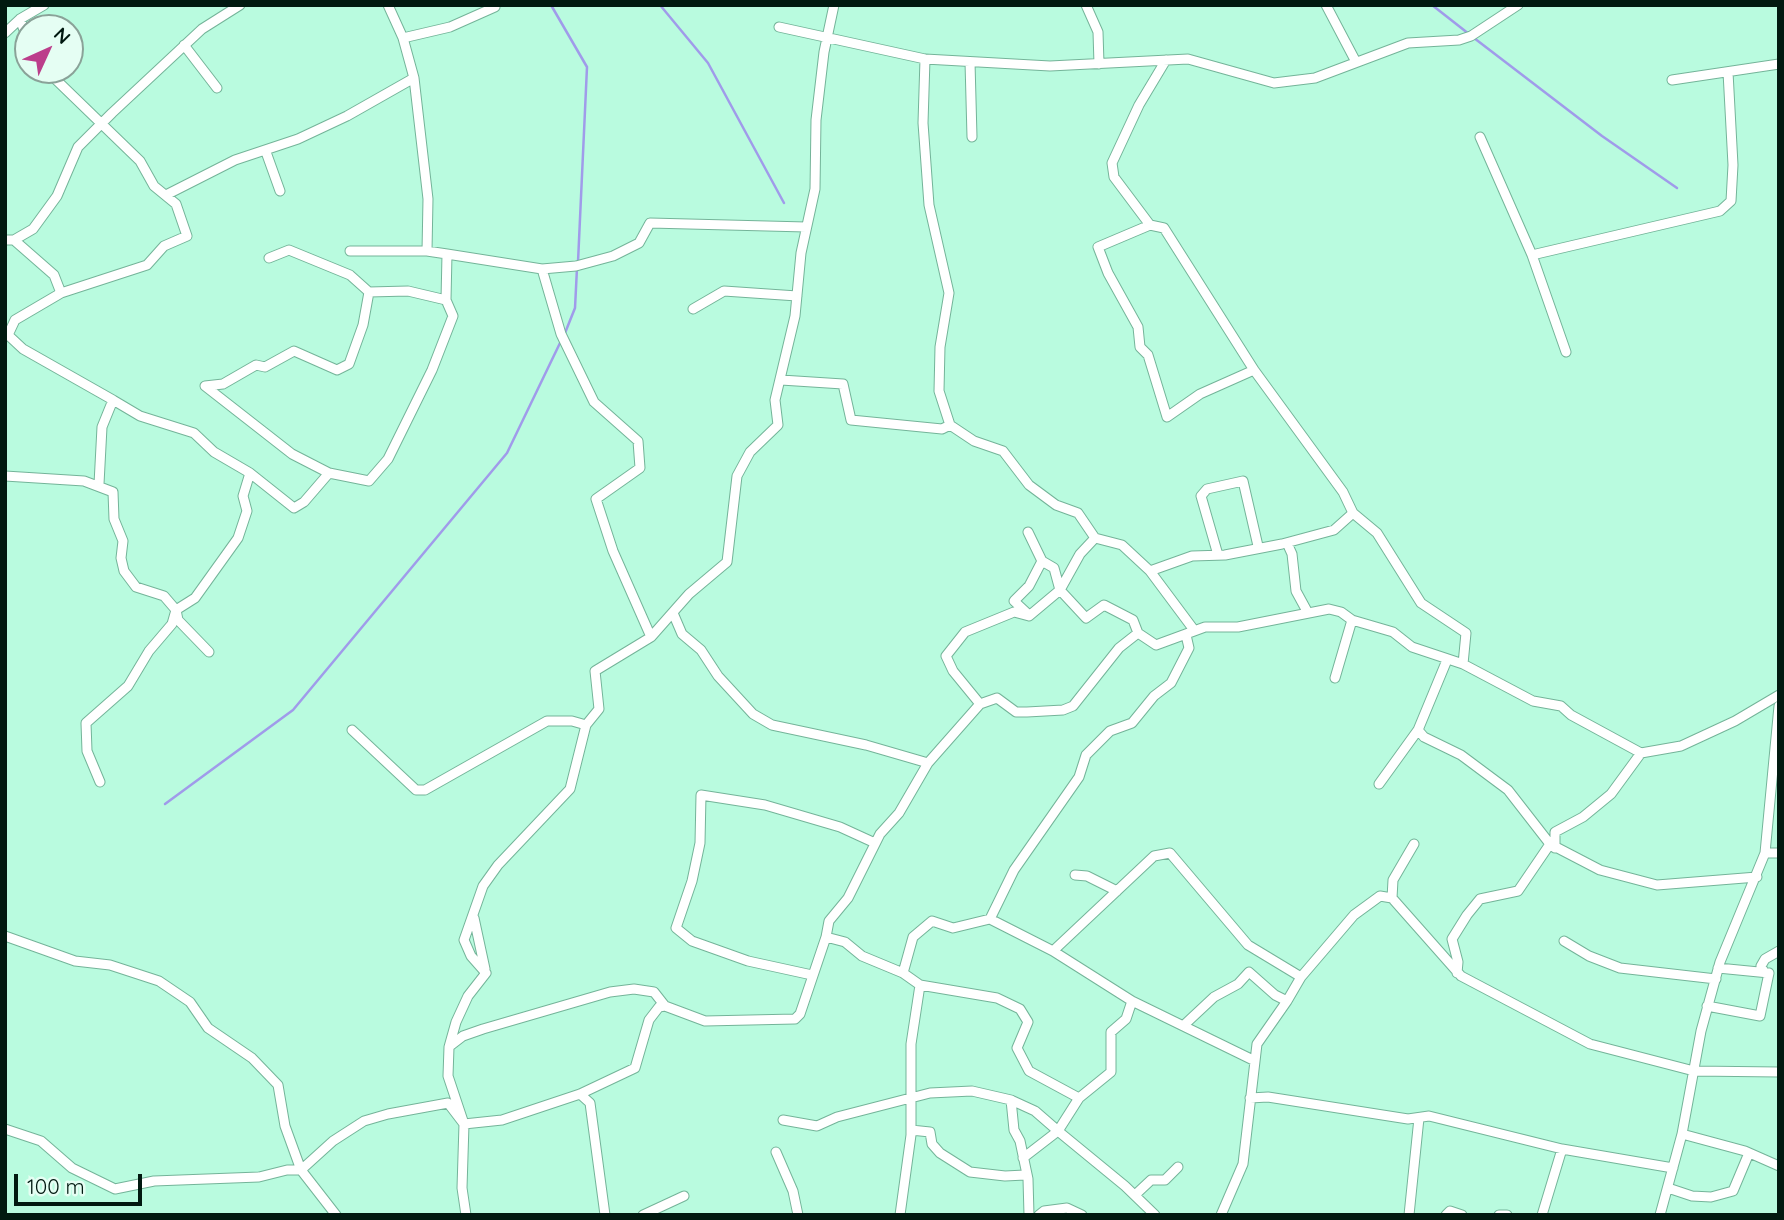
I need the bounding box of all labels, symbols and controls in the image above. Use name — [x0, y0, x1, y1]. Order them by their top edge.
north arrow — [14, 14, 84, 84]
text: N — [49, 22, 76, 49]
scale bar — [18, 1160, 145, 1204]
text: 100 m — [27, 1173, 85, 1199]

